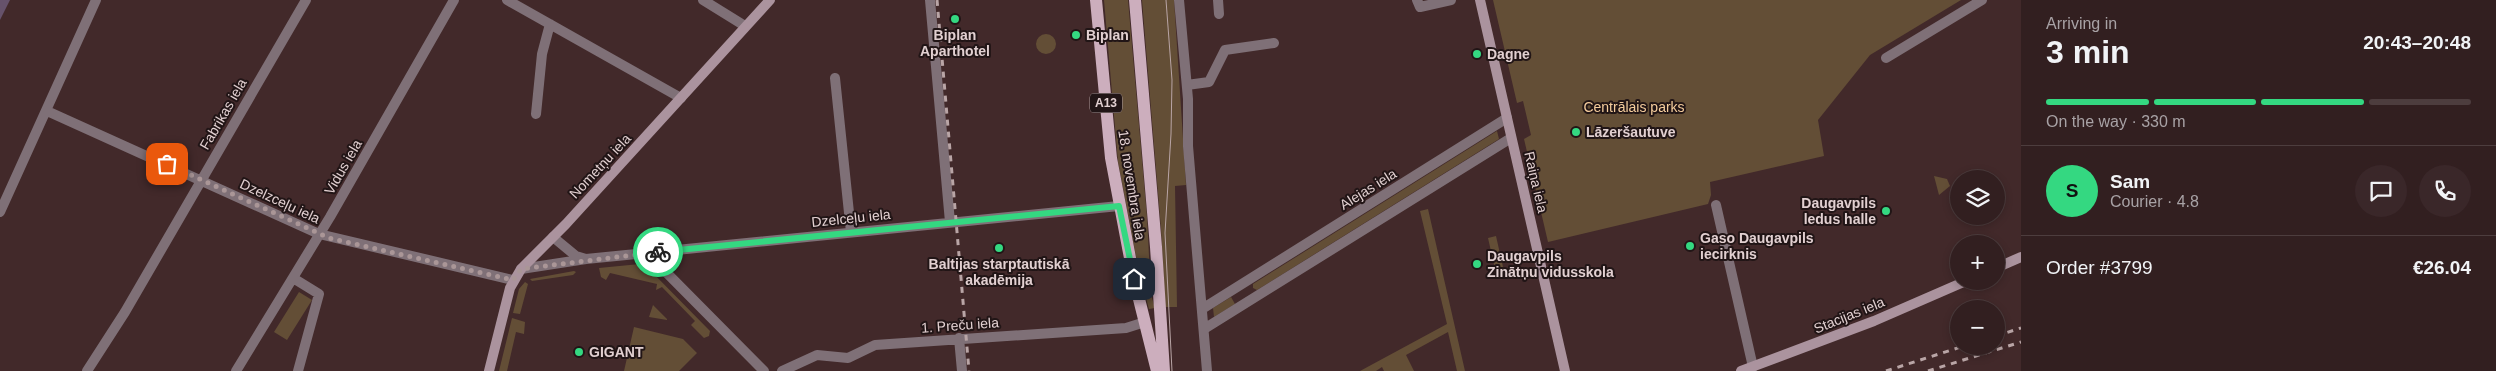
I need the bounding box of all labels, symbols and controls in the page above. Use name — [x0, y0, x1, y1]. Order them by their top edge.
marker: Biplan Aparthotel — [949, 13, 961, 25]
text: Arriving in — [2046, 15, 2117, 32]
place label: Biplan Aparthotel — [920, 27, 990, 59]
place label: Biplan — [1086, 27, 1129, 43]
marker: Biplan — [1070, 29, 1082, 41]
text: 20:43–20:48 — [2363, 32, 2471, 53]
text: 3 min — [2046, 34, 2130, 70]
place label: Dagne — [1487, 46, 1530, 62]
marker: Dagne — [1471, 48, 1483, 60]
street label: Fabrikas iela — [196, 75, 250, 152]
road number: A13 — [1090, 94, 1122, 112]
park label: Centrālais parks — [1583, 99, 1685, 115]
text: On the way · 330 m — [2046, 113, 2186, 130]
place label: Lāzeršautuve — [1586, 124, 1676, 140]
marker: Lāzeršautuve — [1570, 126, 1582, 138]
street label: 18. novembra iela — [1115, 129, 1149, 241]
street label: Nometņu iela — [566, 130, 634, 202]
street label: Vidus iela — [321, 137, 365, 197]
pin — [146, 143, 188, 185]
icon: bag — [153, 150, 181, 178]
street label: Raiņa iela — [1521, 150, 1551, 214]
street label: Alejas iela — [1337, 165, 1399, 213]
button: chat — [2355, 165, 2407, 217]
button: phone — [2419, 165, 2471, 217]
map controls — [1950, 170, 2005, 355]
button: layers — [1950, 170, 2005, 225]
text: Sam — [2110, 171, 2150, 192]
street label: Dzelzceļu iela — [237, 175, 323, 227]
text: S — [2066, 180, 2078, 201]
text: Courier · 4.8 — [2110, 193, 2199, 210]
place label: Daugavpils ledus halle — [1801, 195, 1876, 227]
marker: Daugavpils ledus halle — [1880, 205, 1892, 217]
street label: Dzelceļu iela — [811, 206, 892, 230]
courier — [633, 227, 683, 277]
place label: Gaso Daugavpils iecirknis — [1700, 230, 1814, 262]
button: + — [1950, 235, 2005, 290]
icon: bike — [644, 238, 672, 266]
marker: Gaso Daugavpils iecirknis — [1684, 240, 1696, 252]
marker: Baltijas starptautiskā akadēmija — [993, 242, 1005, 254]
place label: Daugavpils Zinātņu vidusskola — [1487, 248, 1614, 280]
place label: Baltijas starptautiskā akadēmija — [929, 256, 1070, 288]
text: Order #3799 — [2046, 257, 2153, 278]
text: €26.04 — [2413, 257, 2471, 278]
pin — [1113, 258, 1155, 300]
marker: Daugavpils Zinātņu vidusskola — [1471, 258, 1483, 270]
icon: home — [1120, 265, 1148, 293]
street label: Stacijas iela — [1811, 294, 1887, 336]
button: − — [1950, 300, 2005, 355]
street label: 1. Preču iela — [921, 314, 1000, 336]
place label: GIGANT — [589, 344, 644, 360]
marker: GIGANT — [573, 346, 585, 358]

